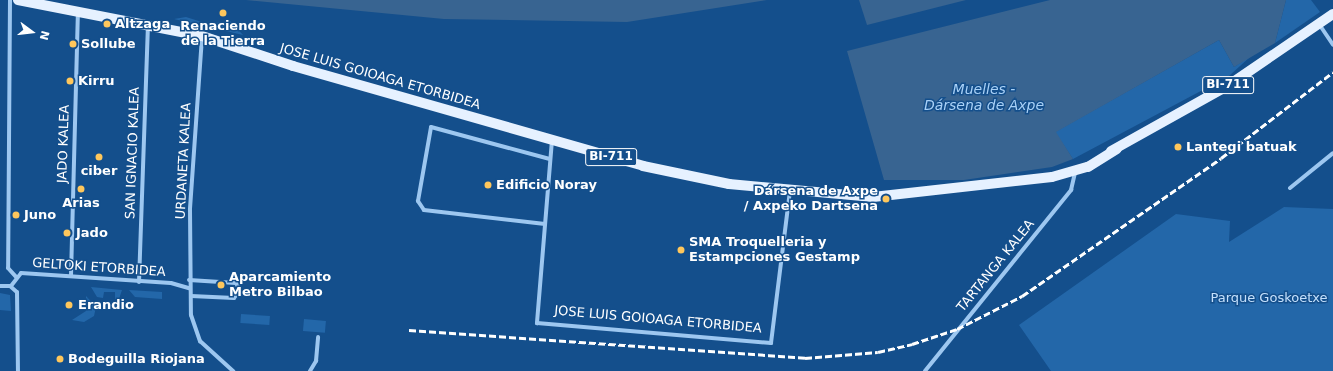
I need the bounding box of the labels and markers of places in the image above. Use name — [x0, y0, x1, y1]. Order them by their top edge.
marker: Renaciendo de la Tierra — [218, 8, 228, 18]
place label: Altzaga — [115, 16, 170, 32]
marker: Altzaga — [102, 19, 112, 29]
place label: Renaciendo de la Tierra — [180, 19, 266, 50]
place label: Sollube — [81, 36, 136, 52]
marker: Sollube — [68, 39, 78, 49]
place label: Kirru — [78, 73, 115, 89]
marker: Kirru — [65, 76, 75, 86]
place label: Lantegi batuak — [1186, 139, 1297, 155]
marker: Lantegi batuak — [1173, 142, 1183, 152]
marker: ciber — [94, 152, 104, 162]
place label: ciber — [81, 163, 117, 179]
place label: Edificio Noray — [496, 177, 597, 193]
marker: Edificio Noray — [483, 180, 493, 190]
marker: Arias — [76, 184, 86, 194]
place label: Dársena de Axpe / Axpeko Dartsena — [744, 184, 878, 215]
marker: Dársena de Axpe / Axpeko Dartsena — [881, 194, 891, 204]
place label: Arias — [62, 195, 100, 211]
place label: Juno — [24, 207, 56, 223]
marker: Juno — [11, 210, 21, 220]
place label: Jado — [76, 225, 108, 241]
marker: Jado — [61, 227, 73, 239]
place label: SMA Troquelleria y Estampciones Gestamp — [689, 235, 860, 266]
marker: SMA Troquelleria y Estampciones Gestamp — [676, 245, 686, 255]
place label: Aparcamiento Metro Bilbao — [229, 270, 331, 301]
marker: Aparcamiento Metro Bilbao — [216, 280, 226, 290]
place label: Erandio — [78, 297, 134, 313]
marker: Erandio — [63, 299, 75, 311]
place label: Bodeguilla Riojana — [68, 351, 205, 367]
marker: Bodeguilla Riojana — [55, 354, 65, 364]

